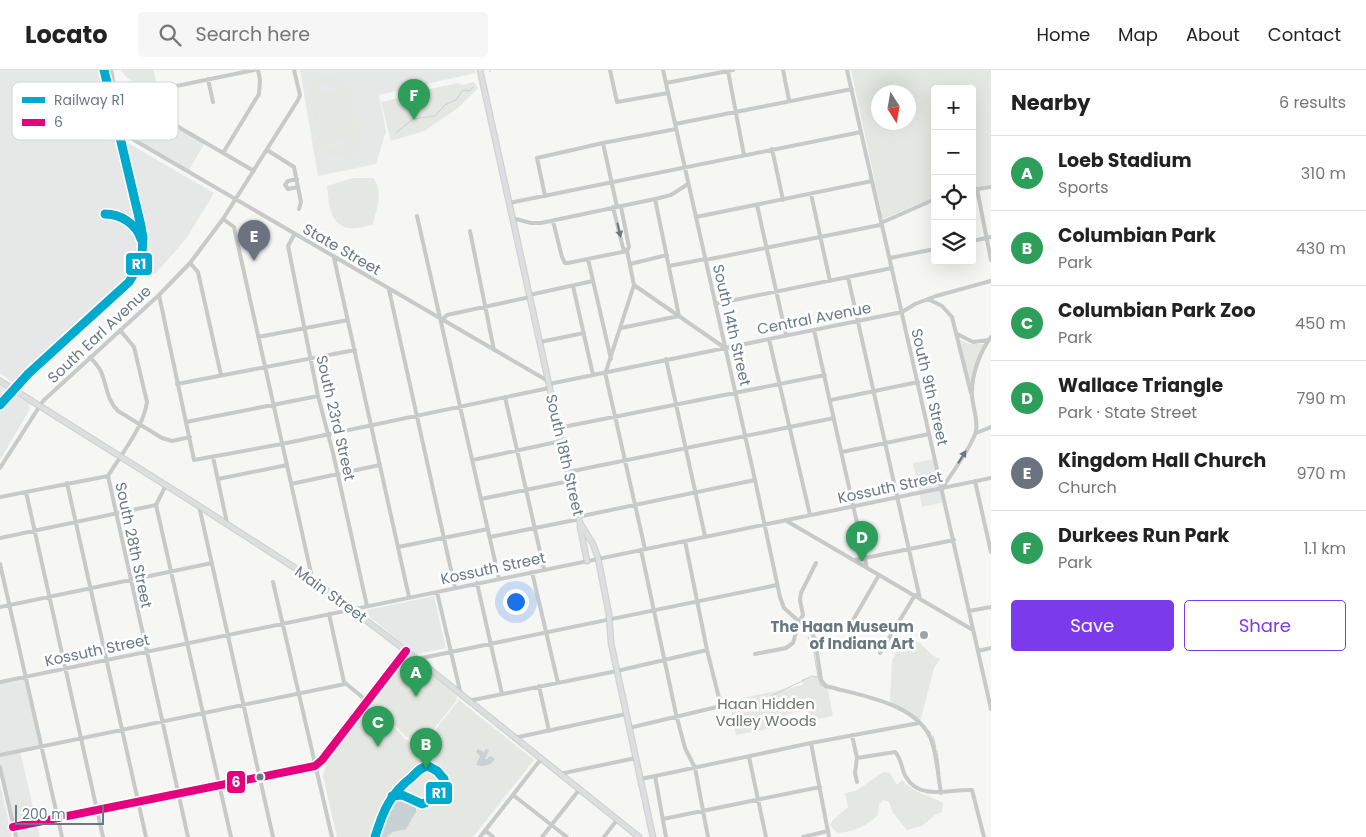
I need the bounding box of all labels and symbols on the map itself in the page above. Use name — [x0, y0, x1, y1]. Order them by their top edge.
pin: F — [398, 79, 430, 120]
legend — [12, 82, 178, 140]
north arrow — [871, 85, 916, 130]
text: Railway R1 — [54, 90, 124, 110]
text: 6 — [54, 112, 63, 132]
street label: State Street — [299, 218, 385, 280]
pin: E — [238, 220, 270, 261]
one-way arrow — [615, 223, 623, 238]
line badge: R1 — [125, 252, 153, 276]
text: R1 — [132, 254, 146, 274]
street label: South 14th Street — [708, 262, 756, 388]
street label: South Earl Avenue — [43, 280, 155, 388]
street label: Central Avenue — [755, 297, 873, 339]
street label: South 9th Street — [906, 326, 954, 448]
street label: South 23rd Street — [311, 353, 361, 483]
street label: South 18th Street — [541, 392, 589, 518]
one-way arrow — [957, 450, 966, 464]
street label: Kossuth Street — [836, 466, 944, 508]
street label: South 28th Street — [110, 480, 158, 610]
pin: D — [846, 521, 878, 562]
street label: Kossuth Street — [439, 547, 547, 589]
street label: Main Street — [291, 561, 371, 627]
your location — [503, 589, 529, 615]
place label: The Haan Museum of Indiana Art — [770, 616, 914, 654]
street label: Kossuth Street — [43, 629, 151, 671]
marker: The Haan Museum of Indiana Art — [918, 629, 930, 641]
pin: A — [400, 656, 432, 697]
park label: Haan Hidden Valley Woods — [715, 693, 817, 731]
pin: C — [362, 706, 394, 747]
pin: B — [410, 728, 442, 769]
line badge: 6 — [226, 770, 246, 794]
text: 6 — [232, 772, 241, 792]
unlabelled marker — [255, 772, 265, 782]
line badge: R1 — [425, 781, 453, 805]
text: R1 — [432, 783, 446, 803]
scale bar — [15, 802, 104, 825]

